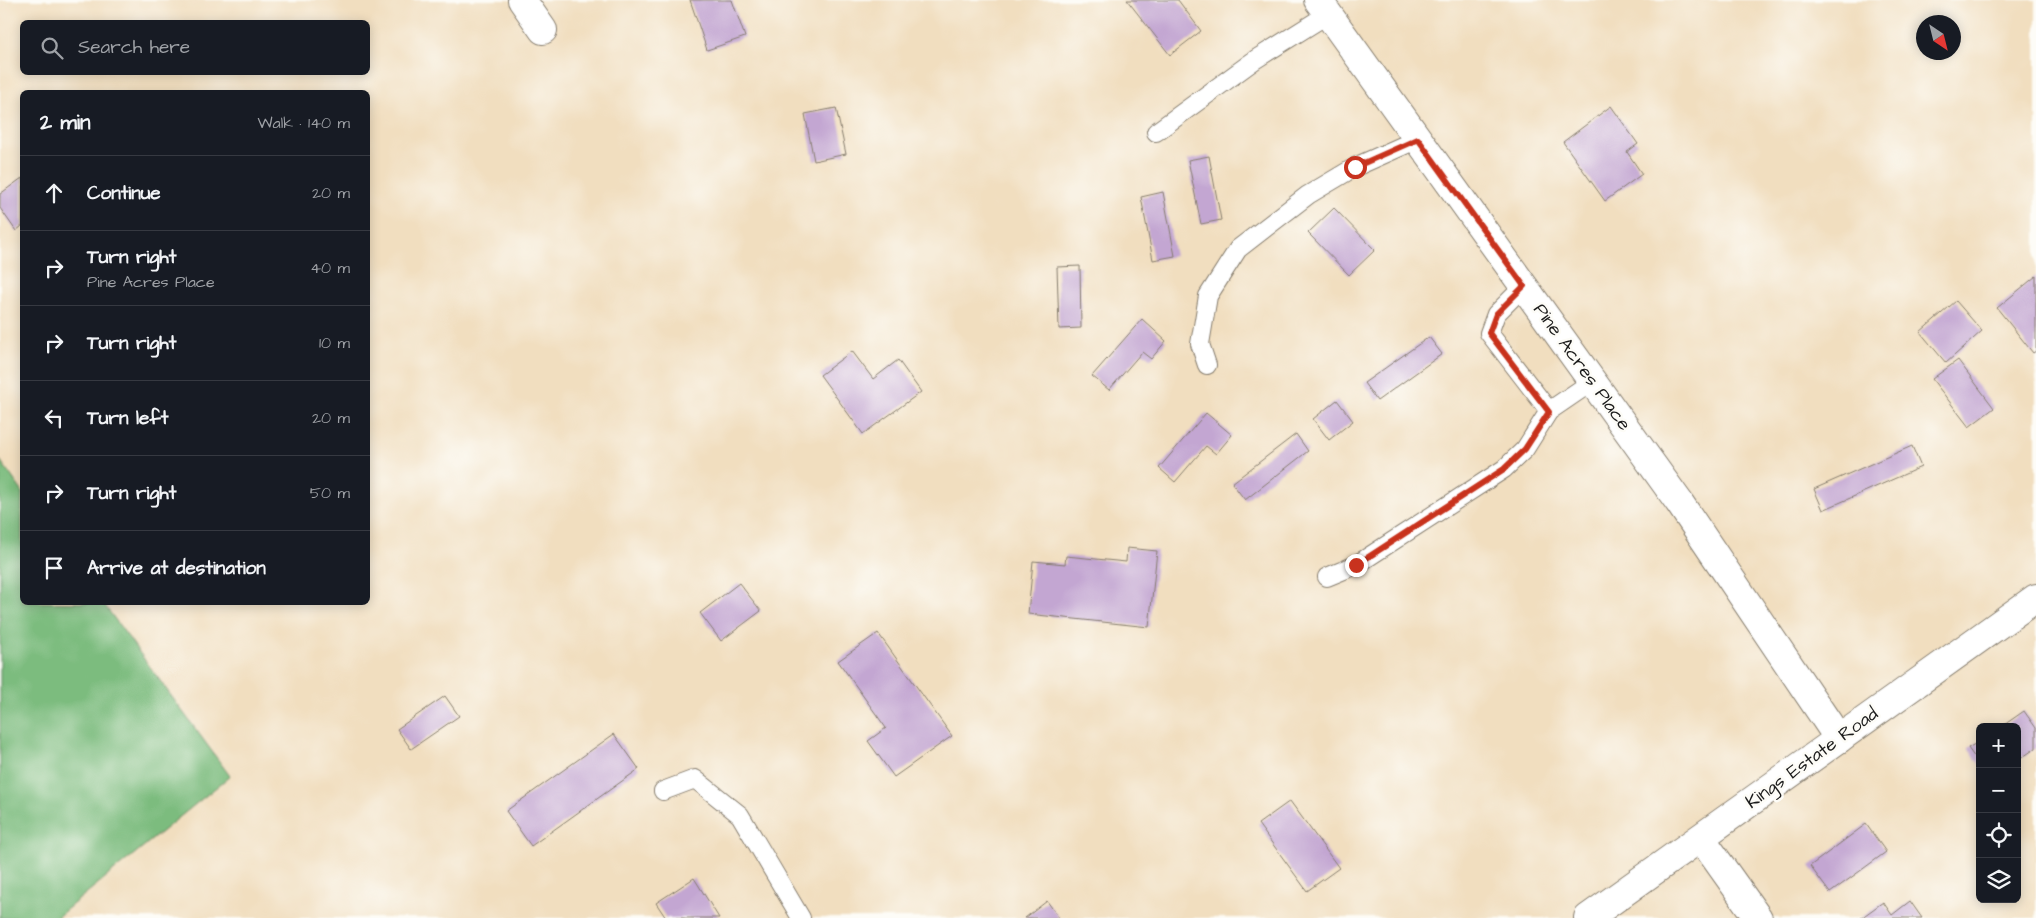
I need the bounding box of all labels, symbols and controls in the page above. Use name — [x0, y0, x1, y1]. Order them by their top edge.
north arrow — [1916, 15, 1961, 60]
search box — [20, 20, 370, 75]
icon: search — [38, 34, 66, 62]
text: Search here — [78, 34, 190, 61]
text: 2 min — [40, 108, 90, 137]
text: Walk · 140 m — [258, 112, 350, 134]
route start — [1344, 156, 1367, 179]
icon: ahead — [40, 179, 68, 207]
text: Continue — [87, 180, 161, 207]
text: 20 m — [312, 182, 350, 204]
text: Turn right — [87, 244, 176, 271]
icon: right — [40, 254, 68, 282]
text: 40 m — [310, 257, 350, 279]
text: Pine Acres Place — [87, 271, 215, 293]
street label: Pine Acres Place — [1527, 298, 1637, 436]
icon: right — [40, 329, 68, 357]
text: Turn right — [87, 330, 176, 357]
text: 10 m — [319, 332, 350, 354]
icon: left — [40, 404, 68, 432]
text: Turn left — [87, 405, 168, 432]
text: 20 m — [312, 407, 350, 429]
icon: right — [40, 479, 68, 507]
text: Turn right — [87, 480, 176, 507]
text: 50 m — [310, 482, 350, 504]
icon: arrive — [40, 554, 68, 582]
route end — [1345, 554, 1368, 577]
text: Arrive at destination — [87, 555, 266, 582]
street label: Kings Estate Road — [1740, 700, 1885, 816]
map controls — [1976, 723, 2021, 903]
button: + — [1976, 723, 2021, 768]
button: − — [1976, 768, 2021, 813]
button: locate — [1976, 813, 2021, 858]
button: layers — [1976, 858, 2021, 903]

